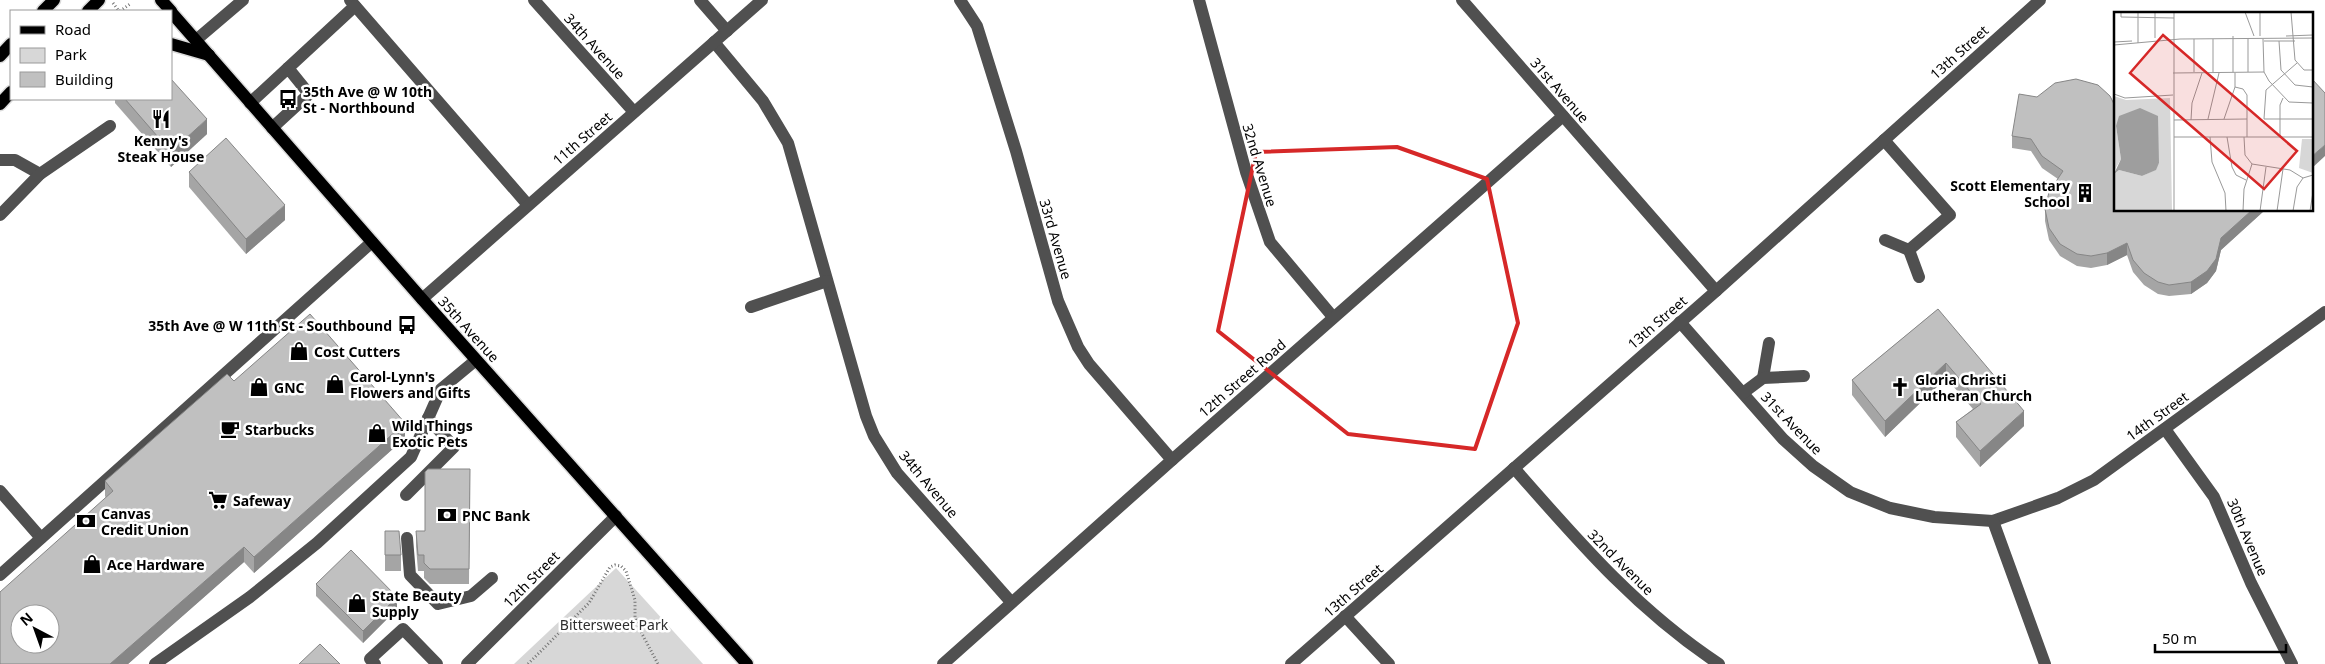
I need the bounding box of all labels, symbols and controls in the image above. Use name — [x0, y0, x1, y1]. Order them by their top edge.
street label: 34th Avenue — [560, 9, 630, 83]
legend — [10, 10, 172, 100]
inset map — [2114, 12, 2312, 211]
text: Road — [55, 19, 91, 39]
street label: 13th Street — [1926, 21, 1992, 83]
text: Park — [55, 44, 87, 64]
street label: 31st Avenue — [1526, 53, 1594, 127]
text: Building — [55, 69, 113, 89]
place label: 35th Ave @ W 10th St - Northbound — [303, 82, 432, 117]
bus stop icon: 35th Ave @ W 10th St - Northbound — [277, 88, 299, 110]
street label: 11th Street — [548, 107, 616, 169]
restaurant icon: Kenny's Steak House — [150, 108, 172, 130]
street label: 32nd Avenue — [1238, 121, 1282, 209]
place label: Kenny's Steak House — [118, 131, 204, 166]
place label: Scott Elementary School — [1950, 176, 2070, 211]
building icon: Scott Elementary School — [2074, 182, 2096, 204]
street label: 33rd Avenue — [1035, 197, 1077, 282]
street label: 13th Street — [1623, 291, 1691, 353]
street label: 35th Avenue — [434, 292, 504, 366]
bus stop icon: 35th Ave @ W 11th St - Southbound — [396, 314, 418, 336]
place label: 35th Ave @ W 11th St - Southbound — [148, 316, 392, 335]
street label: 12th Street Road — [1194, 335, 1290, 421]
shop icon: Cost Cutters — [288, 340, 310, 362]
place label: Cost Cutters — [314, 342, 400, 361]
place label: Carol-Lynn's Flowers and Gifts — [350, 367, 470, 402]
place label: Gloria Christi Lutheran Church — [1915, 370, 2032, 405]
shop icon: Carol-Lynn's Flowers and Gifts — [324, 373, 346, 395]
shop icon: GNC — [248, 376, 270, 398]
church icon: Gloria Christi Lutheran Church — [1889, 376, 1911, 398]
place label: GNC — [274, 378, 305, 397]
street label: 31st Avenue — [1757, 387, 1827, 459]
street label: 14th Street — [2122, 387, 2192, 445]
place label: Wild Things Exotic Pets — [392, 416, 473, 451]
cafe icon: Starbucks — [219, 418, 241, 440]
place label: Starbucks — [245, 420, 314, 439]
shop icon: Wild Things Exotic Pets — [366, 422, 388, 444]
street label: 34th Avenue — [895, 446, 963, 522]
supermarket icon: Safeway — [207, 489, 229, 511]
place label: Safeway — [233, 491, 291, 510]
street label: 30th Avenue — [2223, 495, 2273, 579]
place label: Canvas Credit Union — [101, 504, 189, 539]
bank icon: PNC Bank — [436, 504, 458, 526]
place label: PNC Bank — [462, 506, 530, 525]
bank icon: Canvas Credit Union — [75, 510, 97, 532]
street label: 32nd Avenue — [1584, 525, 1658, 599]
street label: 12th Street — [499, 547, 563, 611]
shop icon: Ace Hardware — [81, 553, 103, 575]
place label: Ace Hardware — [107, 555, 205, 574]
street label: 13th Street — [1319, 559, 1387, 621]
place label: State Beauty Supply — [372, 586, 461, 621]
shop icon: State Beauty Supply — [346, 592, 368, 614]
north arrow — [10, 604, 60, 654]
text: N — [16, 608, 37, 630]
park label: Bittersweet Park — [560, 615, 669, 634]
scale bar — [2155, 622, 2286, 654]
text: 50 m — [2162, 628, 2197, 648]

